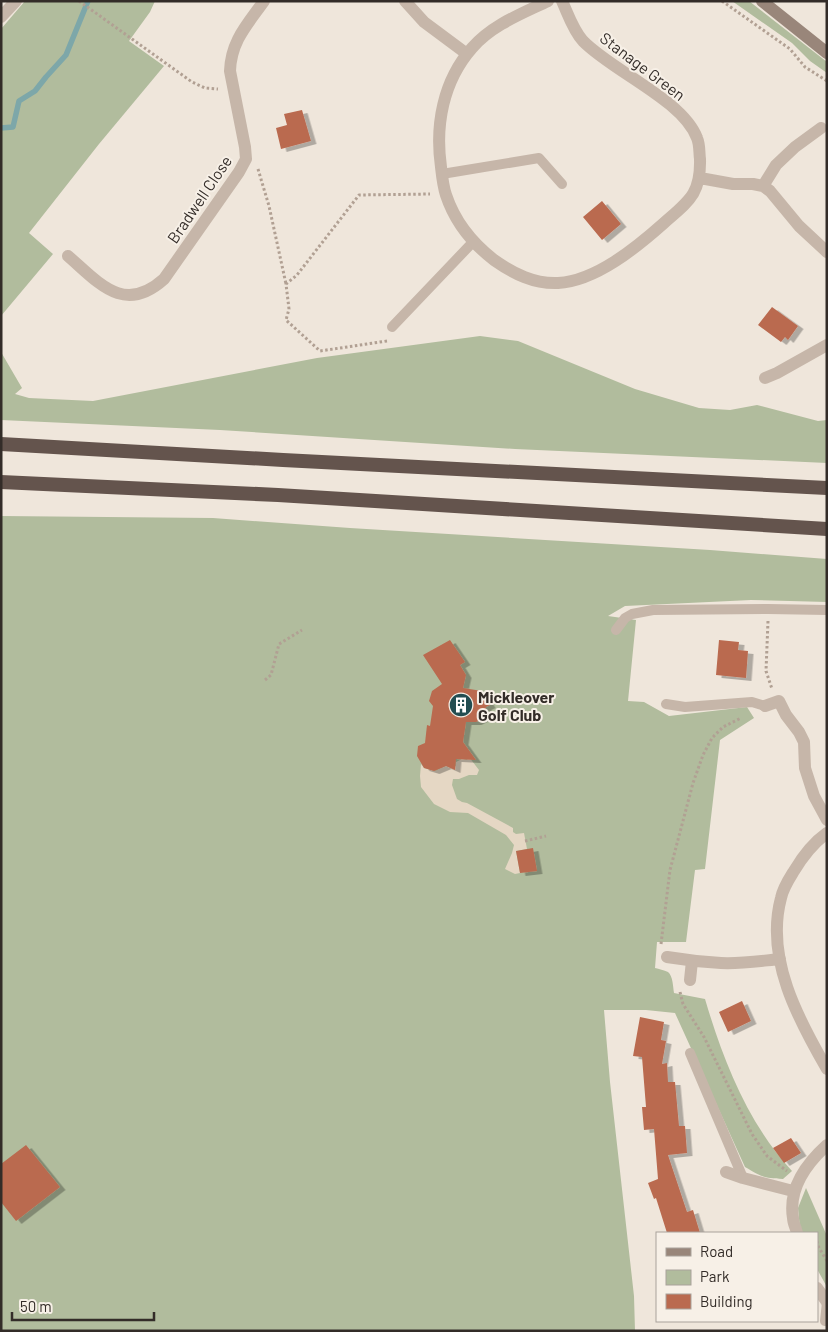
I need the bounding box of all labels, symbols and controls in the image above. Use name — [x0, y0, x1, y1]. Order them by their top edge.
street label: Stanage Green — [597, 28, 689, 104]
street label: Bradwell Close — [163, 152, 235, 246]
place label: Mickleover Golf Club — [478, 687, 554, 724]
building icon: Mickleover Golf Club — [448, 692, 474, 718]
legend — [656, 1232, 818, 1322]
text: Road — [700, 1242, 733, 1260]
text: Park — [700, 1267, 730, 1285]
scale bar — [12, 1290, 155, 1322]
text: Building — [700, 1292, 753, 1310]
text: 50 m — [20, 1297, 52, 1315]

